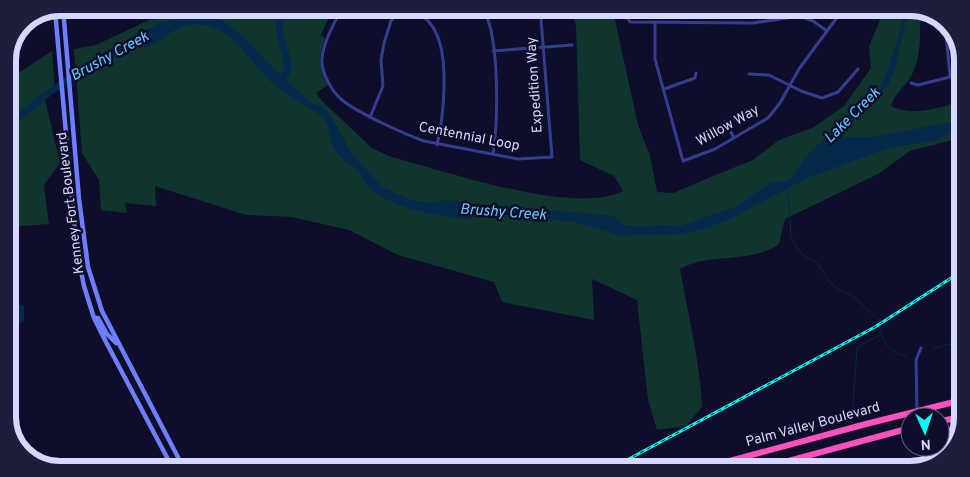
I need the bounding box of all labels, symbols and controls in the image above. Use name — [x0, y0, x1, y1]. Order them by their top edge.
water label: Brushy Creek — [68, 27, 153, 86]
street label: Expedition Way — [523, 36, 547, 134]
water label: Lake Creek — [821, 84, 885, 148]
street label: Willow Way — [693, 102, 763, 150]
street label: Centennial Loop — [417, 119, 521, 155]
street label: Kenney Fort Boulevard — [54, 131, 88, 275]
water label: Brushy Creek — [459, 201, 547, 226]
street label: Palm Valley Boulevard — [744, 399, 882, 451]
north arrow — [900, 407, 950, 457]
text: N — [920, 435, 931, 452]

